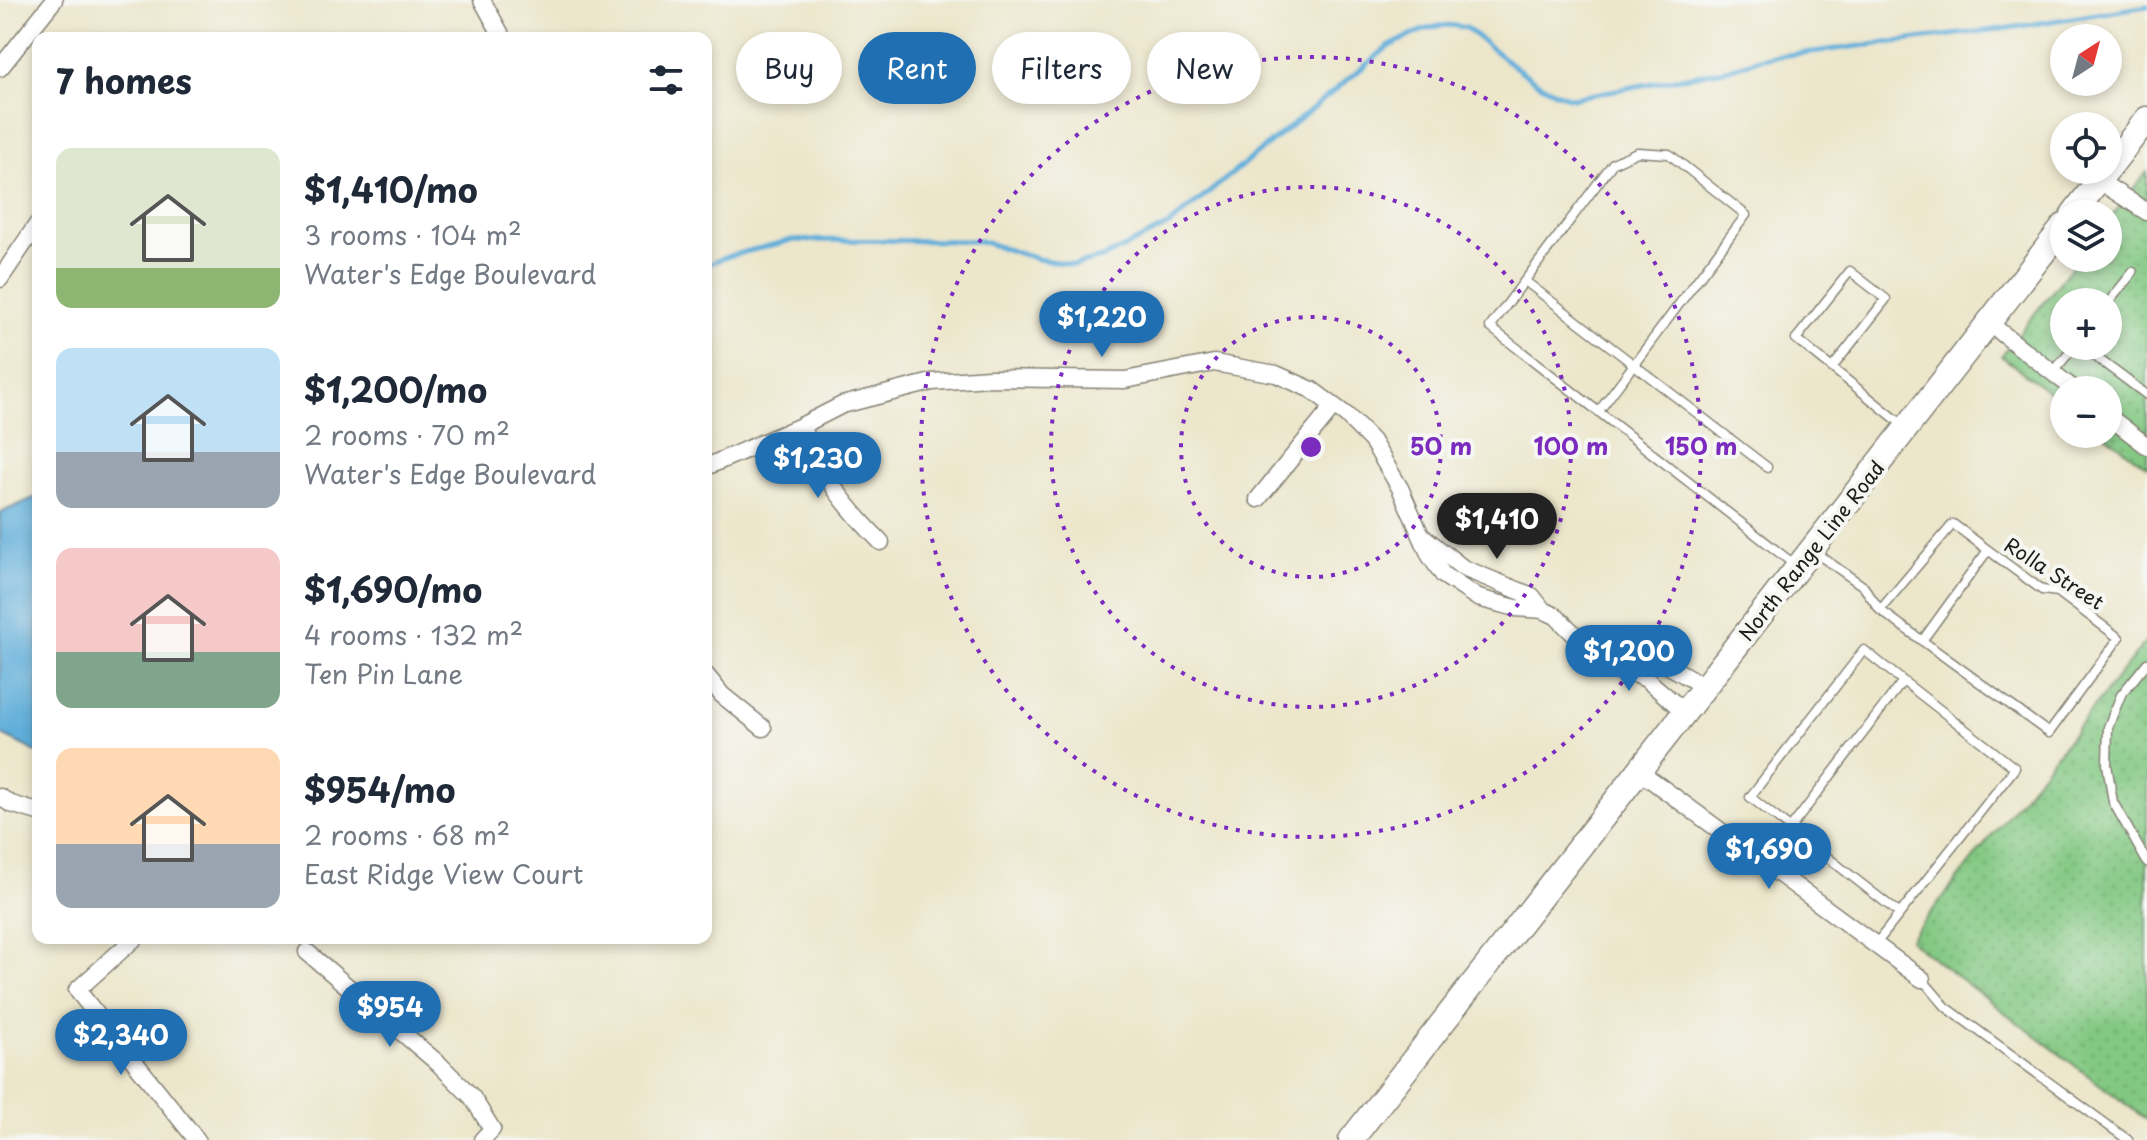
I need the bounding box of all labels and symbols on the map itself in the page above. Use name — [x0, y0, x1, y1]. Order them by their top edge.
north arrow — [2050, 24, 2122, 96]
pin: $1,220 — [1037, 291, 1167, 359]
text: 50 m — [1410, 427, 1472, 463]
text: 100 m — [1534, 427, 1608, 463]
text: 150 m — [1665, 427, 1737, 463]
pin: $1,230 — [753, 432, 883, 500]
centre of rings — [1297, 433, 1325, 461]
street label: North Range Line Road — [1731, 454, 1891, 647]
pin: $1,410 — [1432, 493, 1562, 561]
street label: Rolla Street — [1999, 530, 2110, 617]
pin: $1,200 — [1564, 625, 1694, 693]
pin: $1,690 — [1704, 823, 1834, 891]
pin: $954 — [343, 981, 437, 1049]
pin: $2,340 — [56, 1009, 186, 1077]

